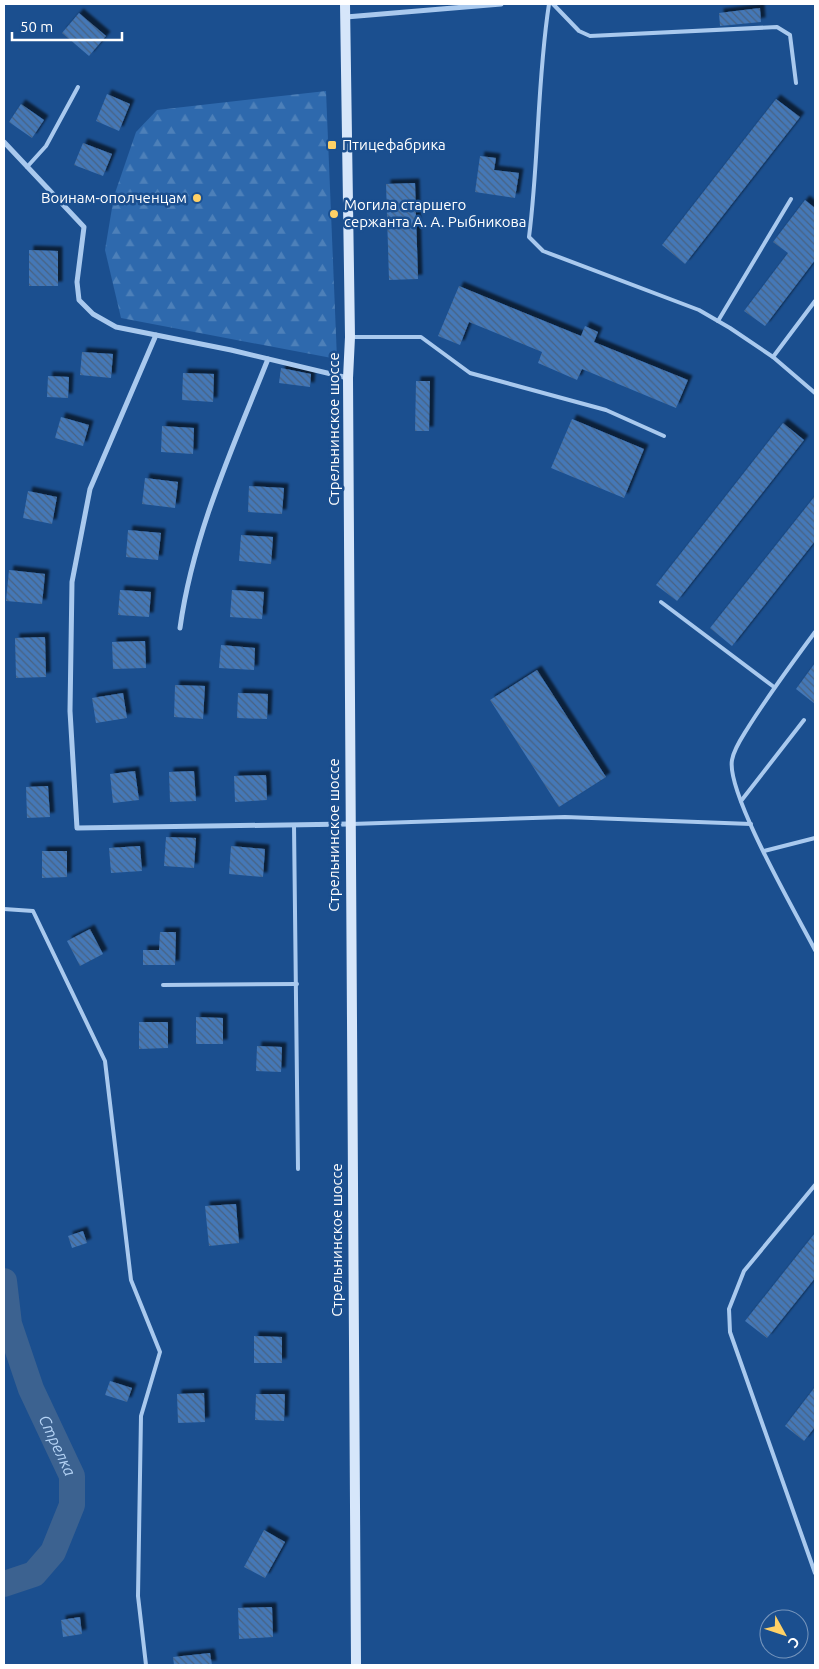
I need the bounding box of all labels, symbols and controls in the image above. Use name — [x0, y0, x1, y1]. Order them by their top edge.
scale bar — [12, 10, 122, 42]
text: 50 m — [20, 18, 53, 35]
place label: Птицефабрика — [342, 136, 446, 153]
marker: Птицефабрика — [326, 139, 338, 151]
place label: Воинам-ополченцам — [41, 189, 187, 206]
marker: Воинам-ополченцам — [191, 192, 203, 204]
place label: Могила старшего сержанта А. А. Рыбникова — [344, 196, 527, 230]
marker: Могила старшего сержанта А. А. Рыбникова — [328, 208, 340, 220]
street label: Стрельнинское шоссе — [325, 352, 342, 506]
street label: Стрельнинское шоссе — [325, 758, 342, 912]
street label: Стрельнинское шоссе — [328, 1163, 345, 1317]
water label: Стрелка — [35, 1412, 80, 1479]
north arrow — [759, 1609, 809, 1659]
text: С — [785, 1634, 803, 1651]

